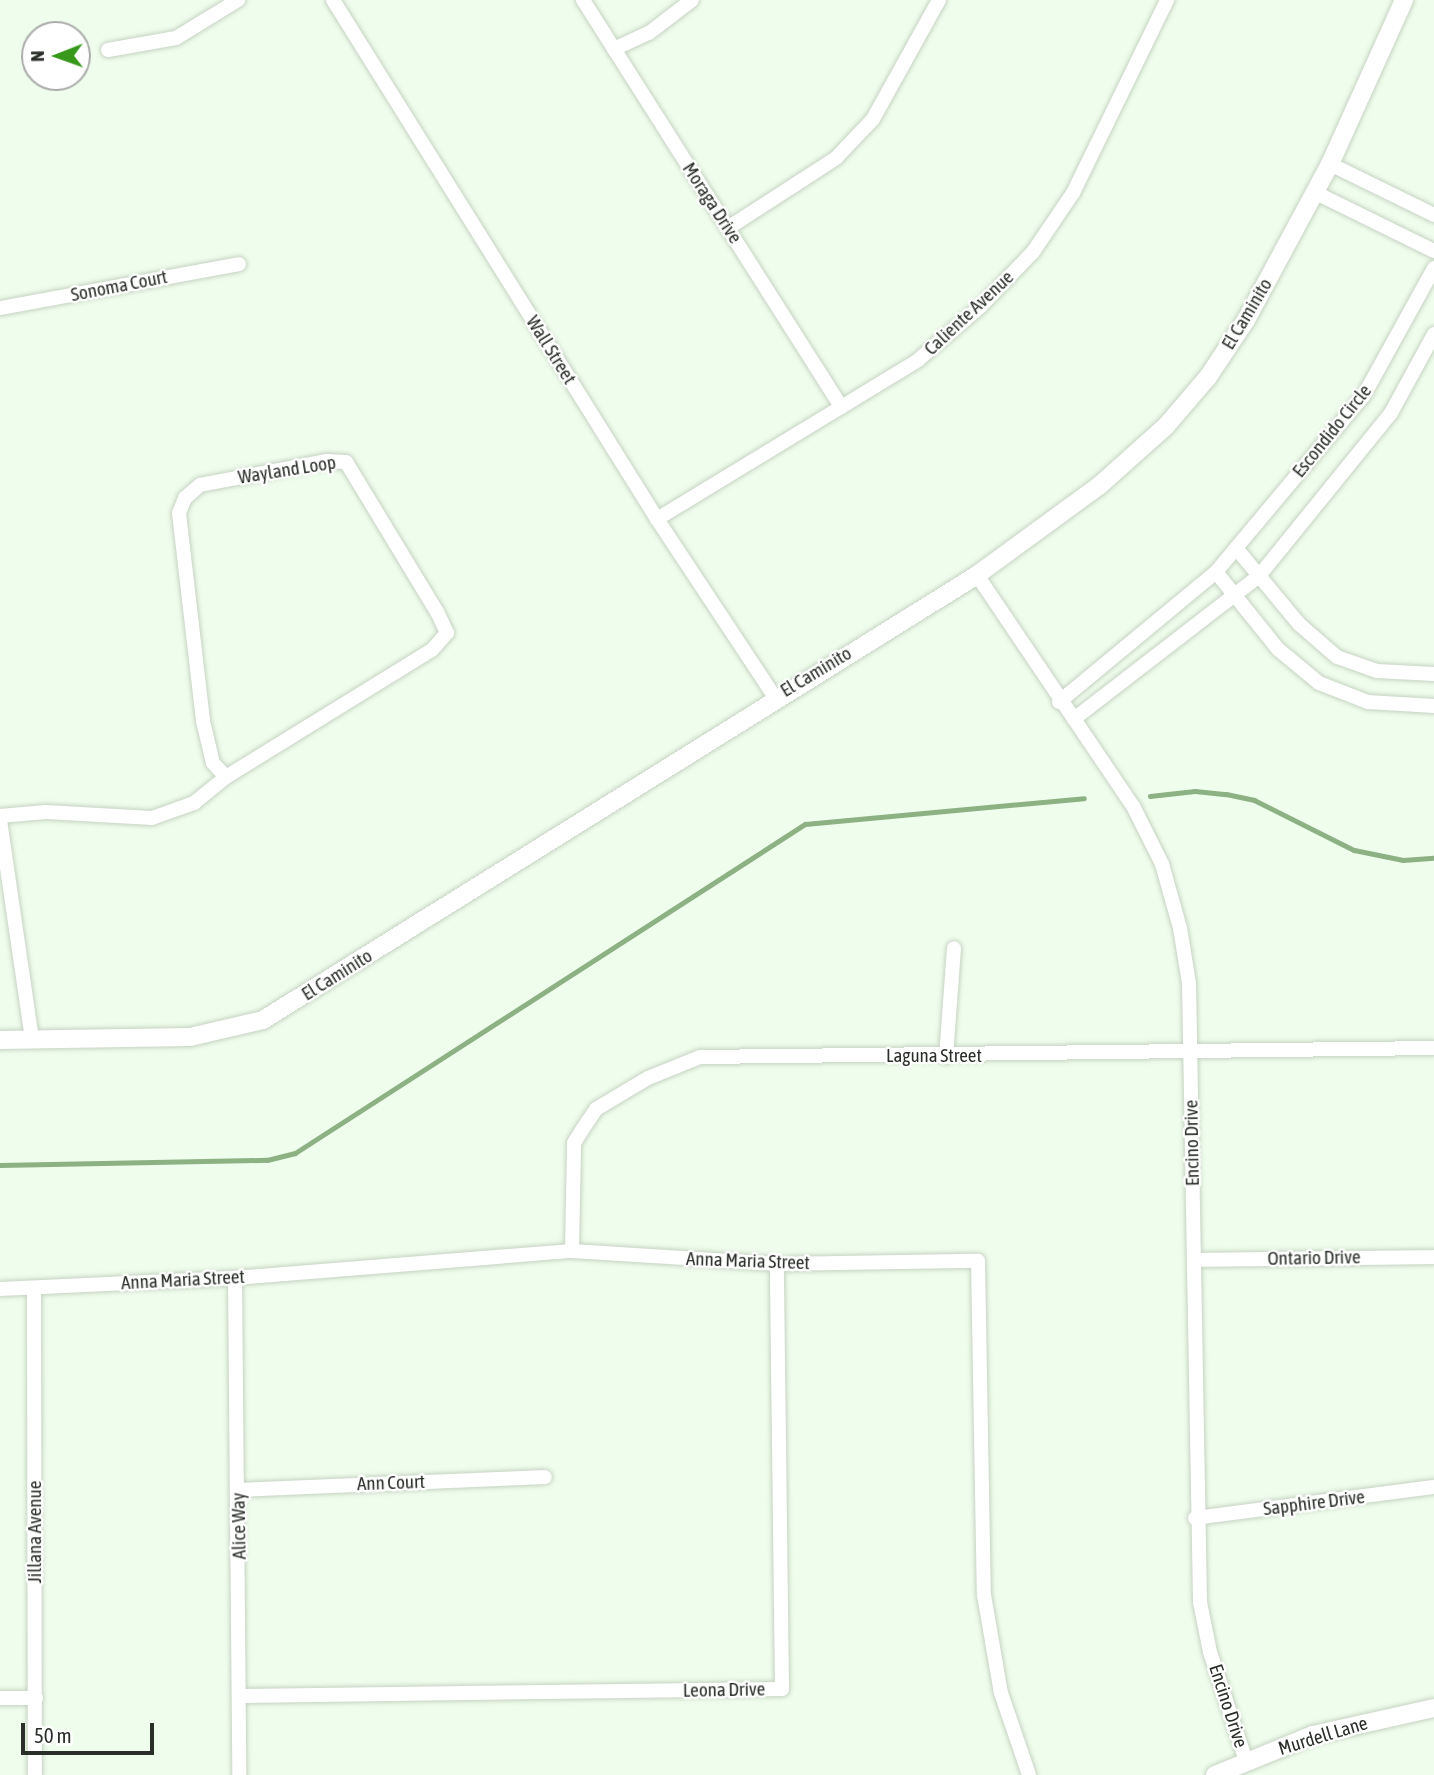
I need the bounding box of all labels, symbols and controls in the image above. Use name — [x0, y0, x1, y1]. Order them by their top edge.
north arrow — [21, 21, 91, 91]
text: N — [26, 51, 48, 62]
street label: Moraga Drive — [677, 158, 747, 248]
street label: Sonoma Court — [69, 265, 169, 307]
street label: Caliente Avenue — [920, 266, 1018, 360]
street label: El Caminito — [1217, 274, 1277, 354]
street label: Wall Street — [521, 312, 581, 388]
street label: Escondido Circle — [1288, 380, 1376, 482]
street label: Wayland Loop — [236, 451, 338, 489]
street label: El Caminito — [776, 642, 856, 702]
street label: El Caminito — [297, 944, 377, 1006]
street label: Laguna Street — [886, 1045, 982, 1067]
street label: Encino Drive — [1180, 1100, 1204, 1186]
street label: Ontario Drive — [1267, 1246, 1361, 1270]
street label: Anna Maria Street — [686, 1247, 810, 1275]
street label: Anna Maria Street — [121, 1265, 245, 1295]
street label: Ann Court — [357, 1470, 425, 1496]
street label: Jillana Avenue — [24, 1481, 46, 1583]
street label: Sapphire Drive — [1262, 1485, 1366, 1521]
street label: Alice Way — [227, 1492, 251, 1560]
street label: Encino Drive — [1204, 1661, 1252, 1751]
street label: Leona Drive — [683, 1678, 765, 1702]
scale bar — [24, 1708, 158, 1752]
street label: Murdell Lane — [1276, 1712, 1370, 1760]
text: 50 m — [34, 1723, 72, 1747]

